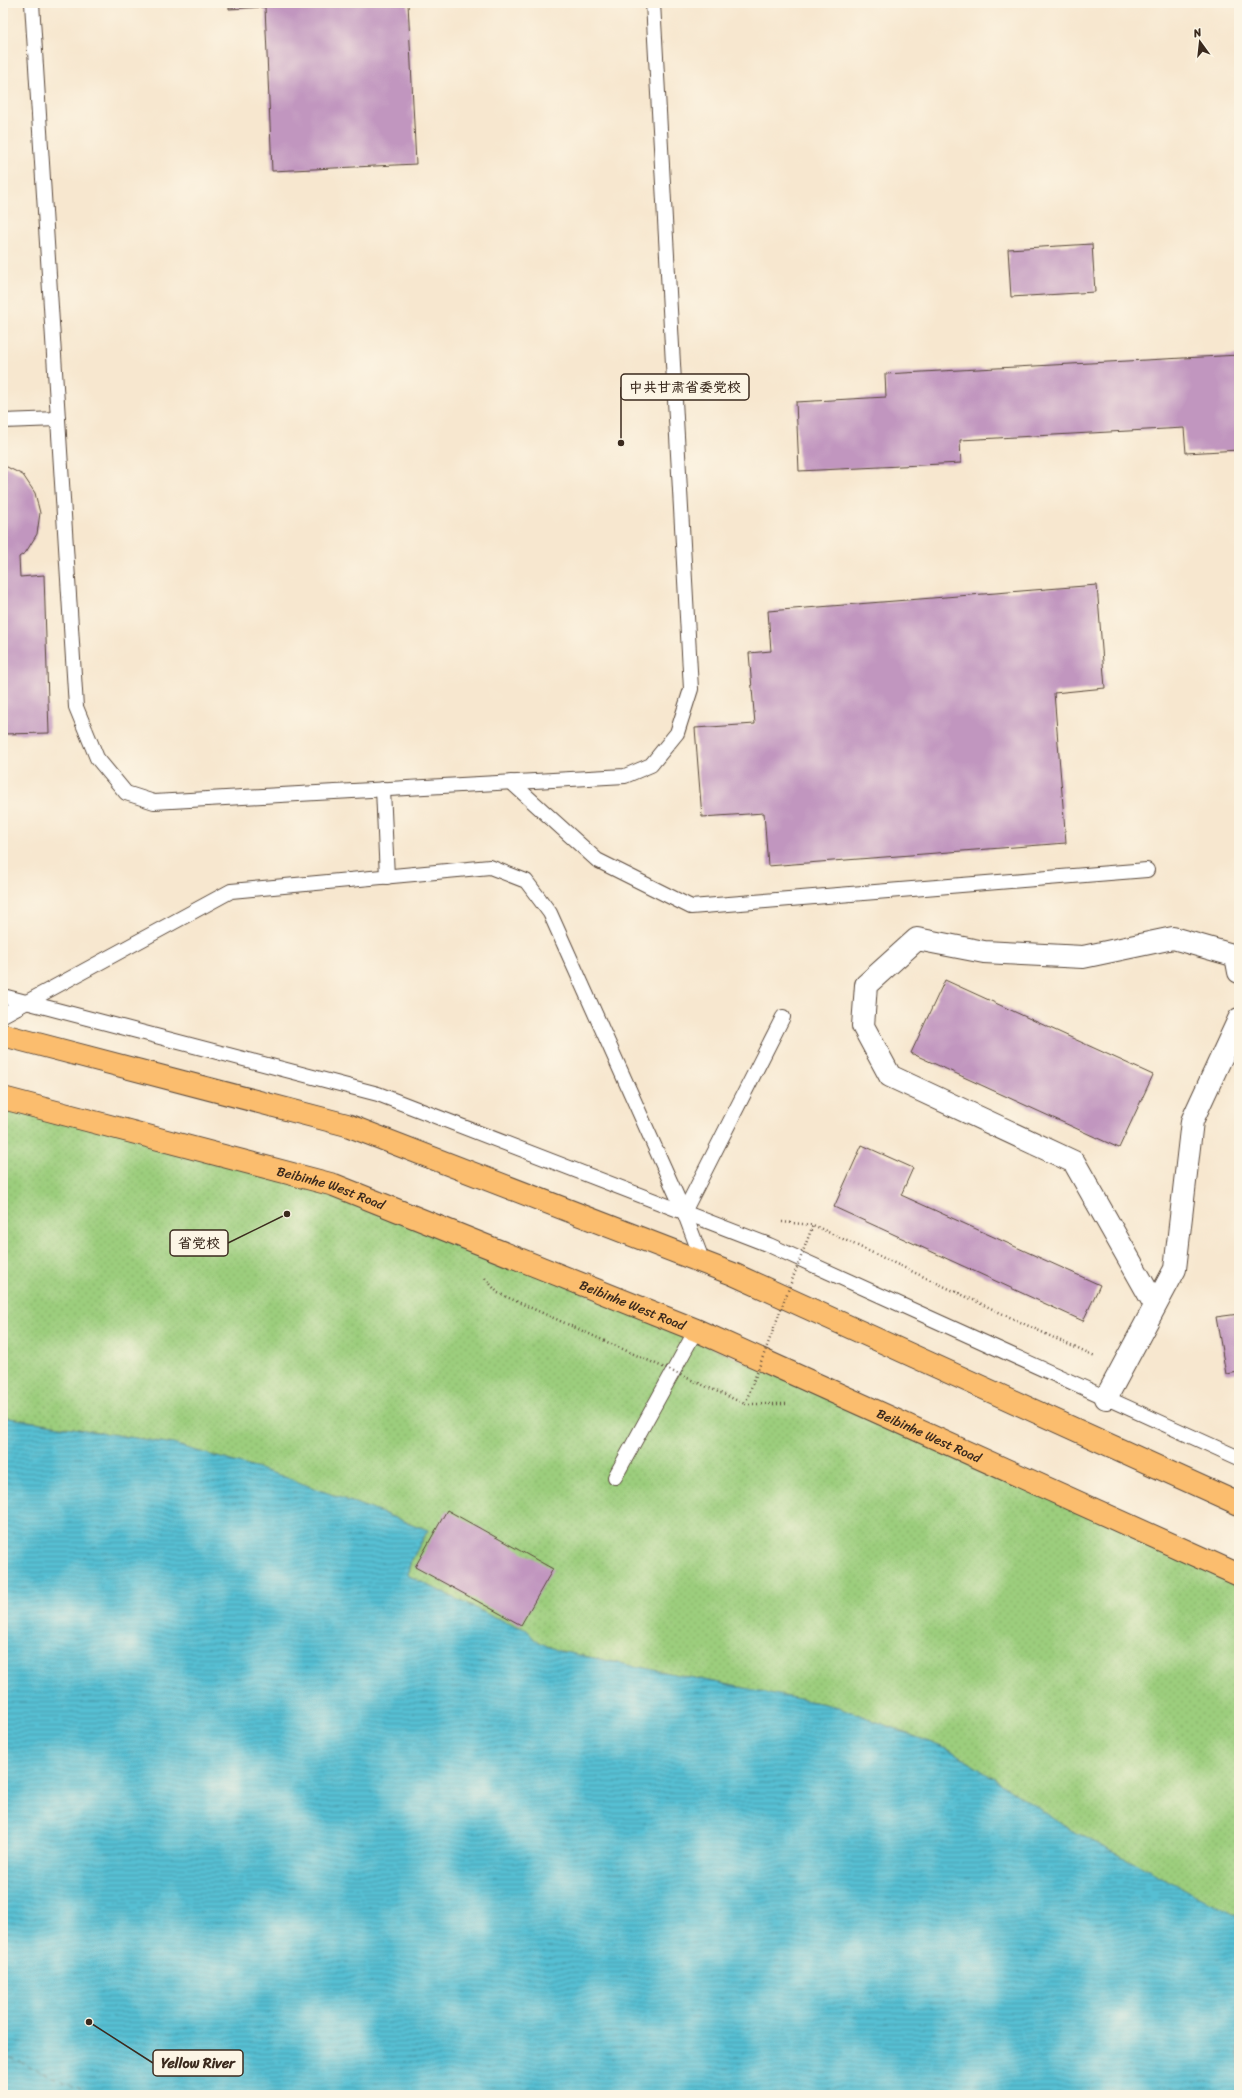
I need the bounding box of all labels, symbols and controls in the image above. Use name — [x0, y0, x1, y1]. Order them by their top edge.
north arrow — [1180, 22, 1220, 62]
text: N — [1190, 23, 1204, 43]
callout: 中共甘肃省委党校 — [621, 374, 749, 400]
text: 中共甘肃省委党校 — [629, 375, 741, 400]
street label: Beibinhe West Road — [274, 1159, 389, 1217]
callout: 省党校 — [170, 1230, 228, 1256]
text: 省党校 — [178, 1231, 220, 1256]
street label: Beibinhe West Road — [576, 1273, 690, 1337]
street label: Beibinhe West Road — [873, 1402, 986, 1470]
callout: Yellow River — [153, 2050, 243, 2076]
text: Yellow River — [161, 2051, 236, 2076]

